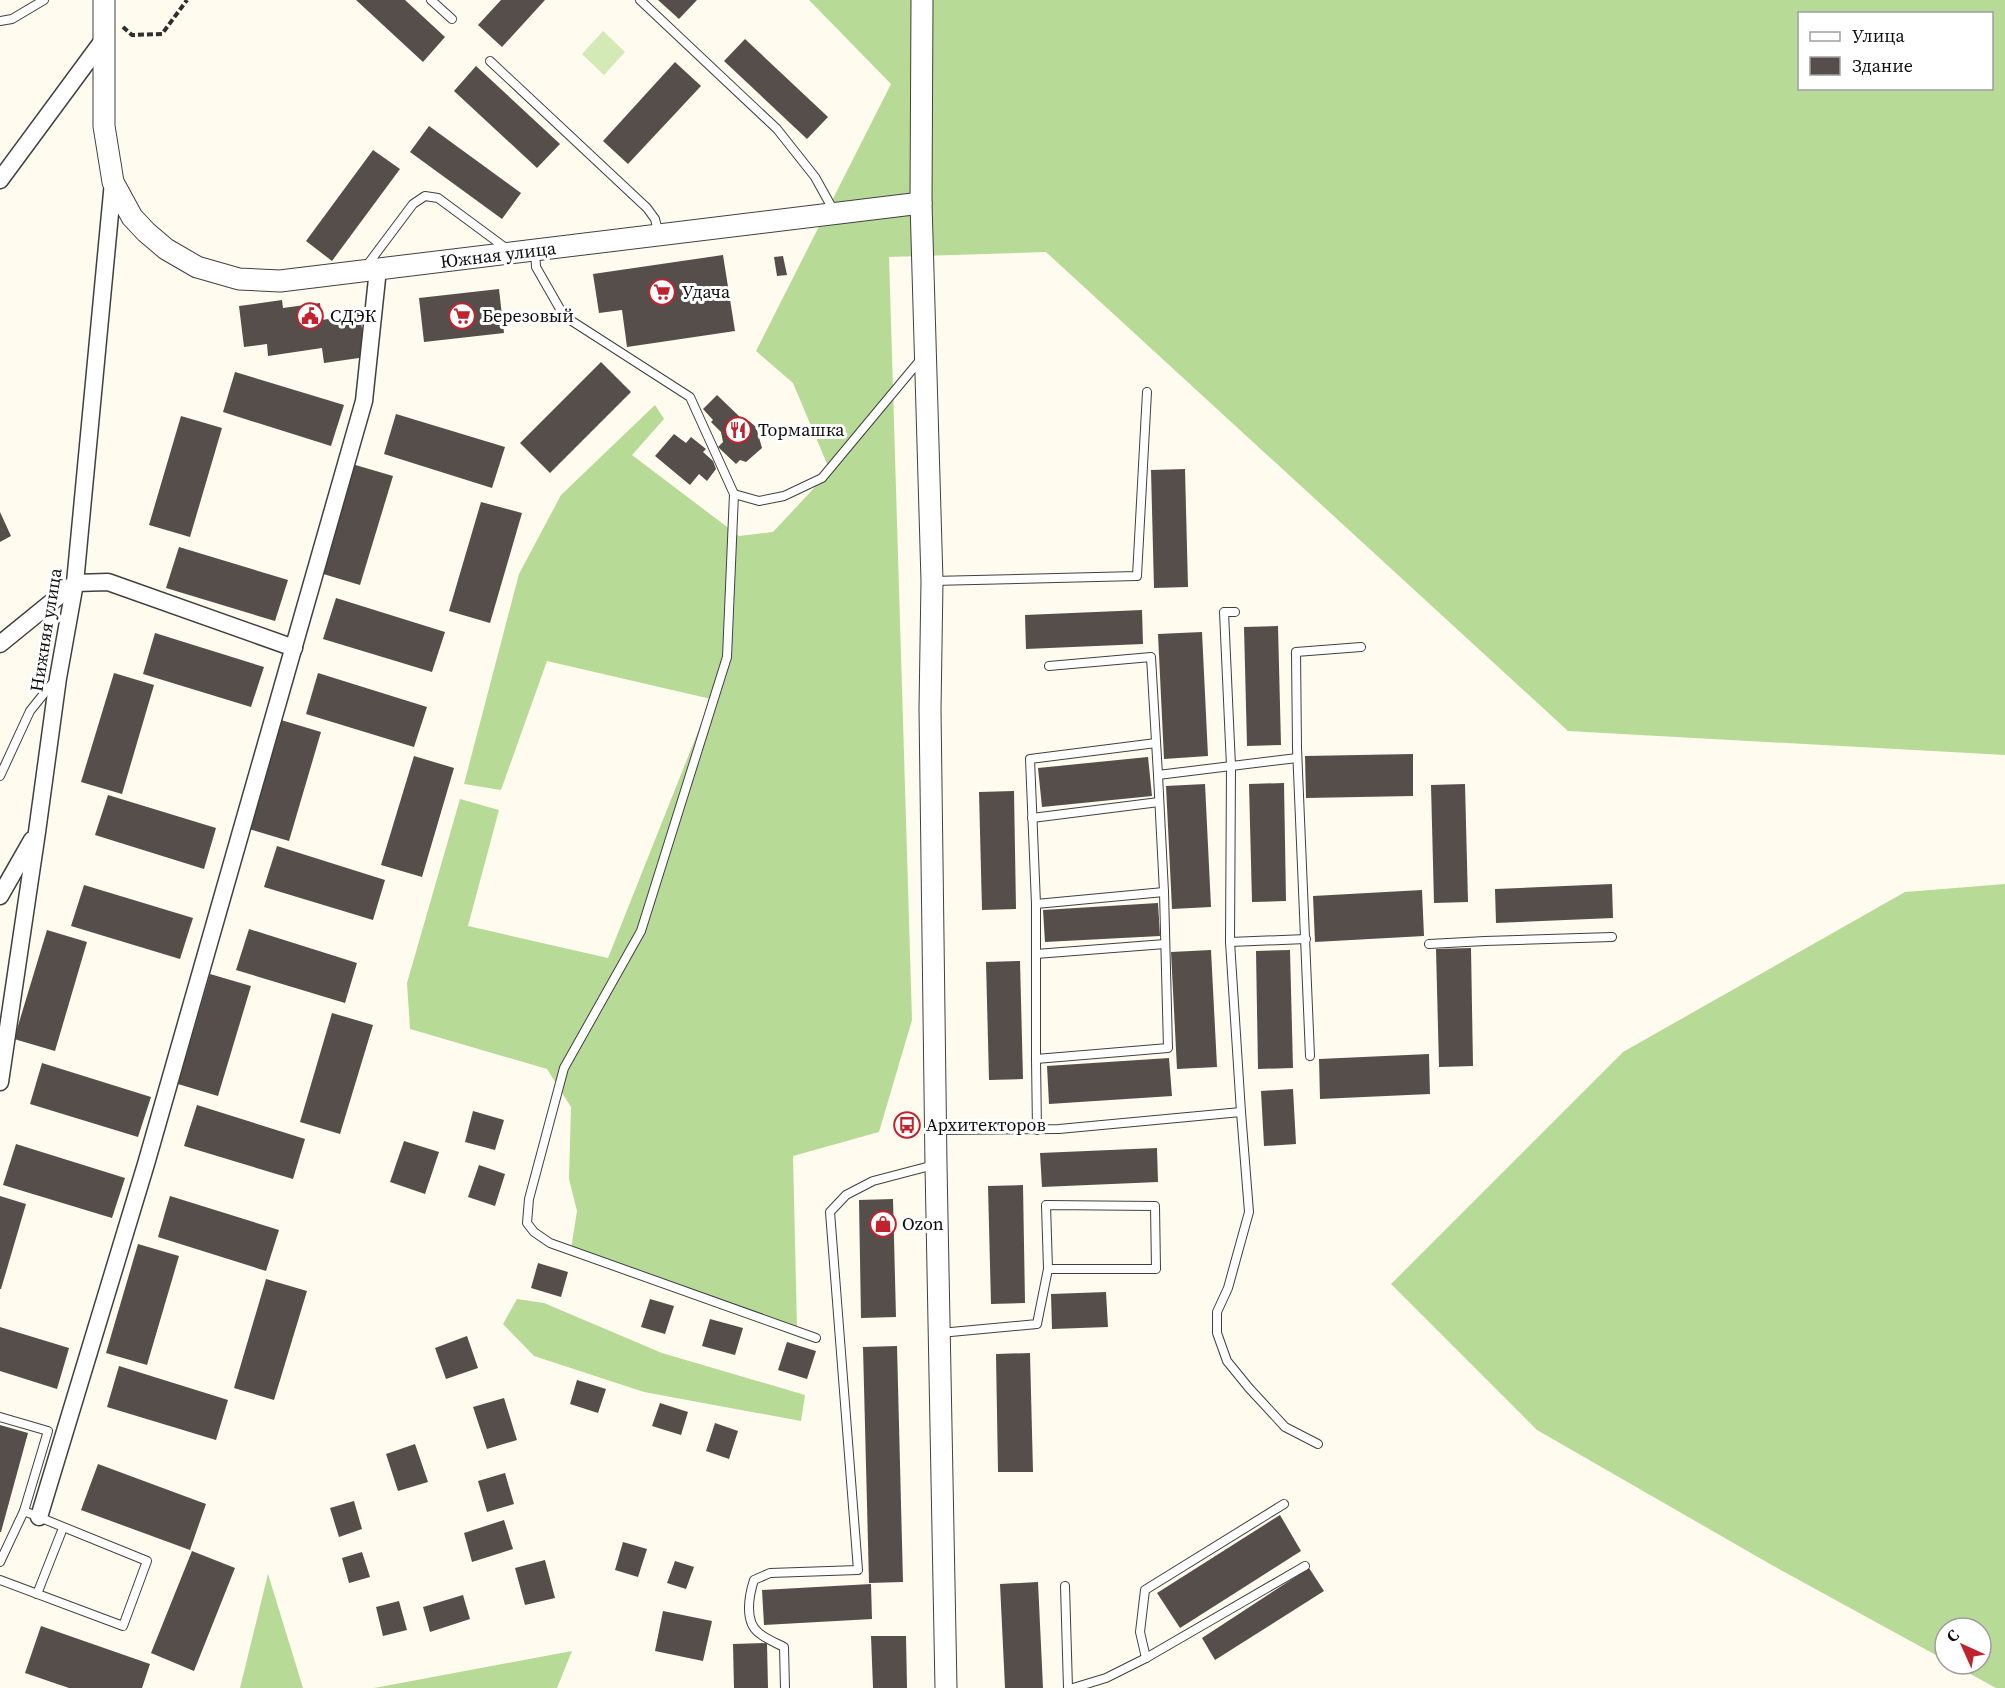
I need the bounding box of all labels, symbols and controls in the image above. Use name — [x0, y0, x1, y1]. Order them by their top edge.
legend — [1798, 12, 1993, 90]
text: Улица — [1852, 23, 1905, 48]
text: Здание — [1852, 53, 1913, 78]
street label: Южная улица — [439, 235, 558, 274]
supermarket icon: Удача — [647, 277, 677, 307]
place label: Удача — [682, 279, 731, 304]
public building icon: СДЭК — [295, 301, 325, 331]
supermarket icon: Березовый — [447, 301, 477, 331]
place label: СДЭК — [330, 303, 376, 328]
place label: Березовый — [482, 303, 574, 328]
restaurant icon: Тормашка — [723, 415, 753, 445]
place label: Тормашка — [758, 417, 845, 442]
street label: Нижняя улица — [23, 565, 68, 694]
bus stop icon: Архитекторов — [892, 1110, 922, 1140]
place label: Архитекторов — [926, 1112, 1046, 1137]
shop icon: Ozon — [868, 1209, 898, 1239]
place label: Ozon — [902, 1211, 944, 1236]
north arrow — [1933, 1616, 1993, 1676]
text: С — [1941, 1624, 1964, 1647]

